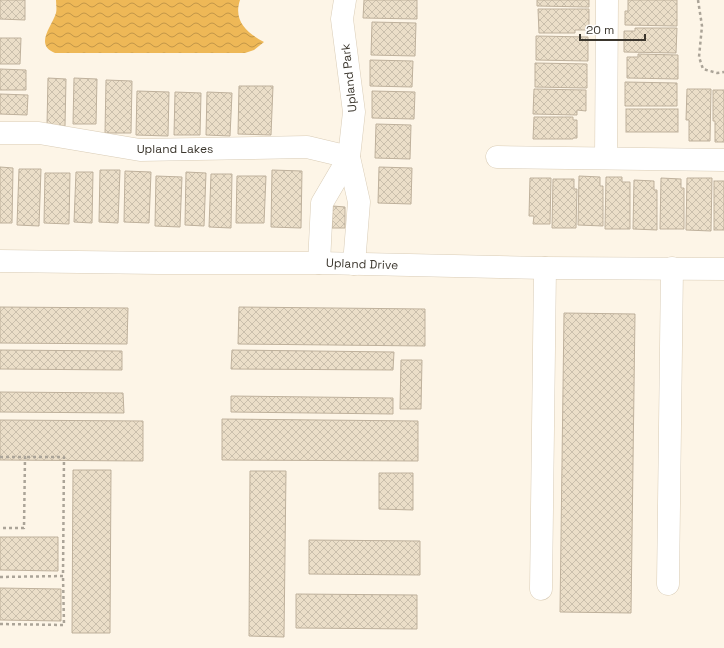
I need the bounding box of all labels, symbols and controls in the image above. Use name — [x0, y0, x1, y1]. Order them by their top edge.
scale bar — [580, 16, 645, 42]
text: 20 m — [586, 22, 614, 38]
street label: Upland Park — [337, 42, 361, 113]
street label: Upland Lakes — [137, 141, 213, 157]
street label: Upland Drive — [326, 255, 398, 273]

